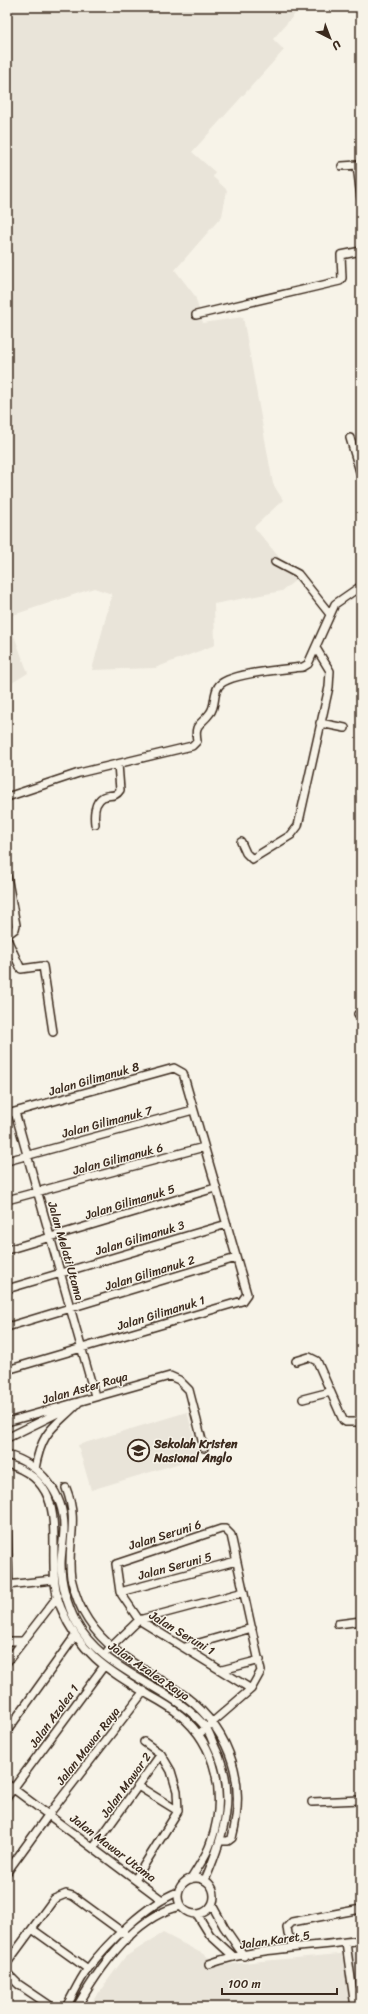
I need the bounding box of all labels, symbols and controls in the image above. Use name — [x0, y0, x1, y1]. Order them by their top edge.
north arrow — [310, 18, 350, 58]
text: U — [327, 36, 345, 55]
street label: Jalan Gilimanuk 8 — [45, 1056, 142, 1103]
street label: Jalan Gilimanuk 7 — [58, 1099, 156, 1145]
street label: Jalan Gilimanuk 6 — [69, 1136, 166, 1182]
street label: Jalan Gilimanuk 5 — [81, 1178, 178, 1226]
street label: Jalan Melati Utama — [41, 1198, 91, 1303]
street label: Jalan Gilimanuk 3 — [92, 1214, 188, 1262]
street label: Jalan Gilimanuk 2 — [101, 1249, 198, 1297]
street label: Jalan Gilimanuk 1 — [113, 1289, 208, 1337]
street label: Jalan Aster Raya — [39, 1365, 131, 1411]
place label: Sekolah Kristen Nasional Anglo — [153, 1433, 238, 1469]
school or university icon: Sekolah Kristen Nasional Anglo — [126, 1438, 152, 1464]
street label: Jalan Seruni 6 — [125, 1513, 204, 1557]
street label: Jalan Seruni 5 — [135, 1546, 214, 1587]
street label: Jalan Seruni 1 — [144, 1604, 219, 1661]
street label: Jalan Azalea Raya — [103, 1635, 194, 1707]
street label: Jalan Azalea 1 — [23, 1680, 85, 1753]
street label: Jalan Mawar Raya — [50, 1702, 126, 1791]
street label: Jalan Mawar 2 — [94, 1748, 157, 1823]
street label: Jalan Mawar Utama — [64, 1807, 161, 1888]
street label: Jalan Karet 5 — [237, 1924, 312, 1956]
scale bar — [222, 1970, 337, 1996]
text: 100 m — [228, 1973, 261, 1995]

